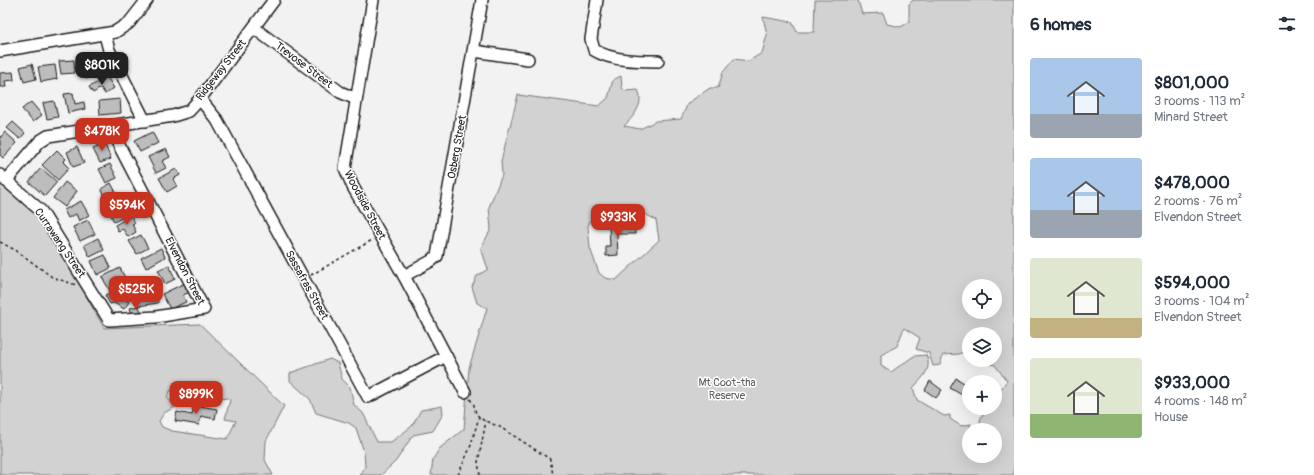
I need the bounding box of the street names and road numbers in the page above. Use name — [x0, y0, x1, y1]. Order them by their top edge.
street label: Ridgeway Street — [193, 36, 249, 103]
street label: Trevose Street — [273, 39, 336, 91]
street label: Osberg Street — [445, 114, 469, 180]
street label: Woodside Street — [341, 168, 389, 242]
street label: Currawang Street — [32, 206, 88, 281]
street label: Elvendon Street — [162, 235, 208, 307]
street label: Sassafras Street — [283, 248, 332, 322]

